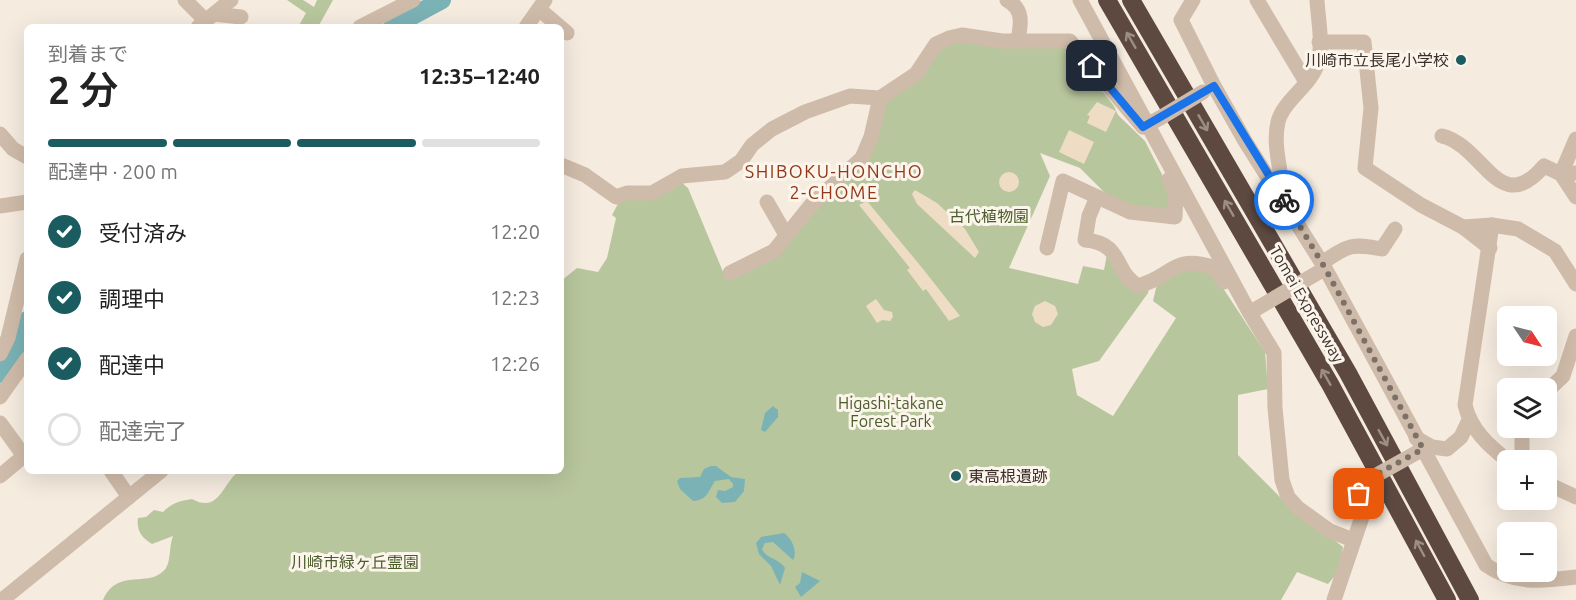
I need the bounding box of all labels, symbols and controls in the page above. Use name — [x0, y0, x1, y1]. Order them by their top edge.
one-way arrow — [1124, 32, 1136, 49]
pin — [1066, 40, 1117, 91]
text: 到着まで — [48, 42, 128, 65]
icon: home — [1075, 49, 1108, 82]
place label: 川崎市立長尾小学校 — [1305, 51, 1449, 69]
marker: 川崎市立長尾小学校 — [1454, 53, 1468, 67]
text: 12:35–12:40 — [419, 63, 540, 88]
text: 2 分 — [48, 68, 118, 111]
one-way arrow — [1197, 114, 1209, 131]
text: 配達中 · 200 m — [48, 160, 178, 183]
district label: SHIBOKU-HONCHO 2-CHOME — [745, 161, 923, 202]
courier — [1254, 170, 1314, 230]
icon: bike — [1268, 184, 1301, 217]
one-way arrow — [1223, 200, 1235, 217]
park label: 古代植物園 — [949, 207, 1029, 225]
icon: check — [48, 215, 81, 248]
text: 受付済み — [99, 220, 187, 245]
text: 12:20 — [490, 220, 540, 243]
street label: Tomei Expressway — [1266, 243, 1348, 366]
icon: check — [48, 281, 81, 314]
text: 調理中 — [99, 286, 165, 311]
text: 12:23 — [490, 286, 540, 309]
north arrow — [1497, 306, 1557, 366]
map controls — [1497, 306, 1557, 582]
icon: check — [48, 347, 81, 380]
text: 配達中 — [99, 352, 165, 377]
text: 12:26 — [490, 352, 540, 375]
one-way arrow — [1320, 369, 1332, 386]
button: layers — [1497, 378, 1557, 438]
park label: Higashi-takane Forest Park — [838, 394, 944, 430]
text: 配達完了 — [99, 418, 187, 443]
one-way arrow — [1377, 429, 1389, 446]
button: + — [1497, 450, 1557, 510]
place label: 東高根遺跡 — [968, 467, 1048, 485]
pin — [1333, 468, 1384, 519]
marker: 東高根遺跡 — [949, 469, 963, 483]
icon: bag — [1342, 477, 1375, 510]
button: − — [1497, 522, 1557, 582]
one-way arrow — [1414, 540, 1425, 558]
park label: 川崎市緑ヶ丘霊園 — [291, 553, 419, 571]

